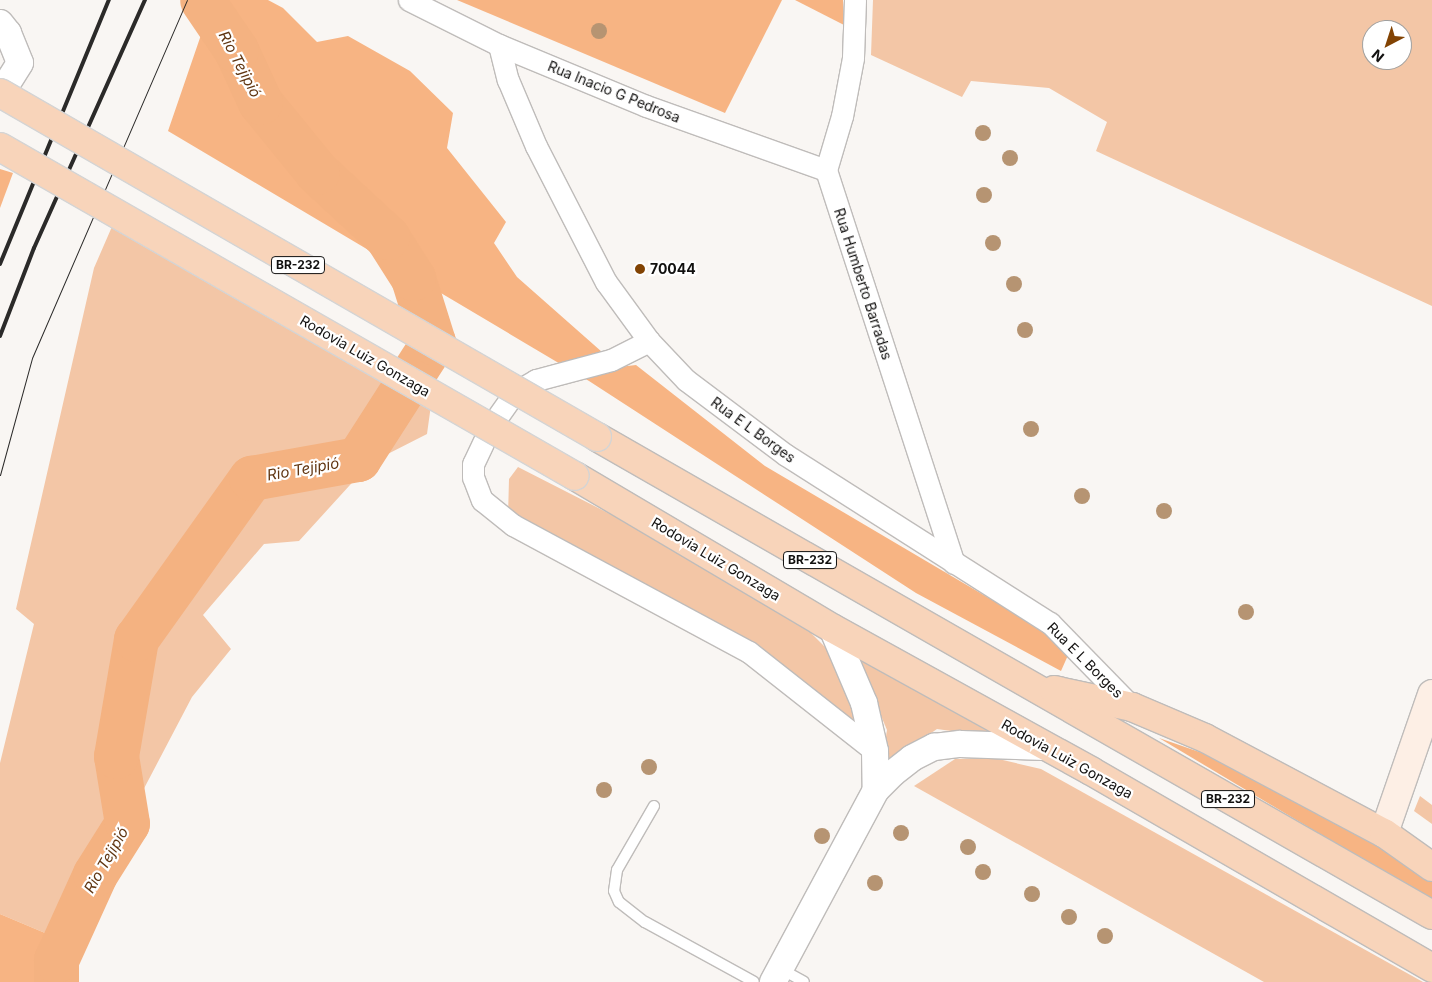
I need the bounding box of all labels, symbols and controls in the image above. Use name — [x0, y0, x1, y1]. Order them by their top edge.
north arrow — [1362, 20, 1412, 70]
water label: Rio Tejipió — [215, 28, 265, 100]
text: N — [1368, 46, 1387, 66]
street label: Rua Inacio G Pedrosa — [545, 58, 683, 126]
street label: Rua Humberto Barradas — [831, 206, 895, 362]
road number: BR-232 — [270, 256, 326, 274]
place label: 70044 — [650, 261, 696, 277]
marker: 70044 — [634, 263, 646, 275]
street label: Rodovia Luiz Gonzaga — [297, 312, 433, 400]
street label: Rua E L Borges — [708, 394, 798, 466]
water label: Rio Tejipió — [266, 454, 340, 484]
street label: Rodovia Luiz Gonzaga — [649, 514, 783, 604]
road number: BR-232 — [782, 550, 838, 570]
street label: Rua E L Borges — [1044, 619, 1126, 701]
street label: Rodovia Luiz Gonzaga — [998, 716, 1136, 802]
road number: BR-232 — [1200, 790, 1256, 809]
water label: Rio Tejipió — [80, 824, 132, 896]

